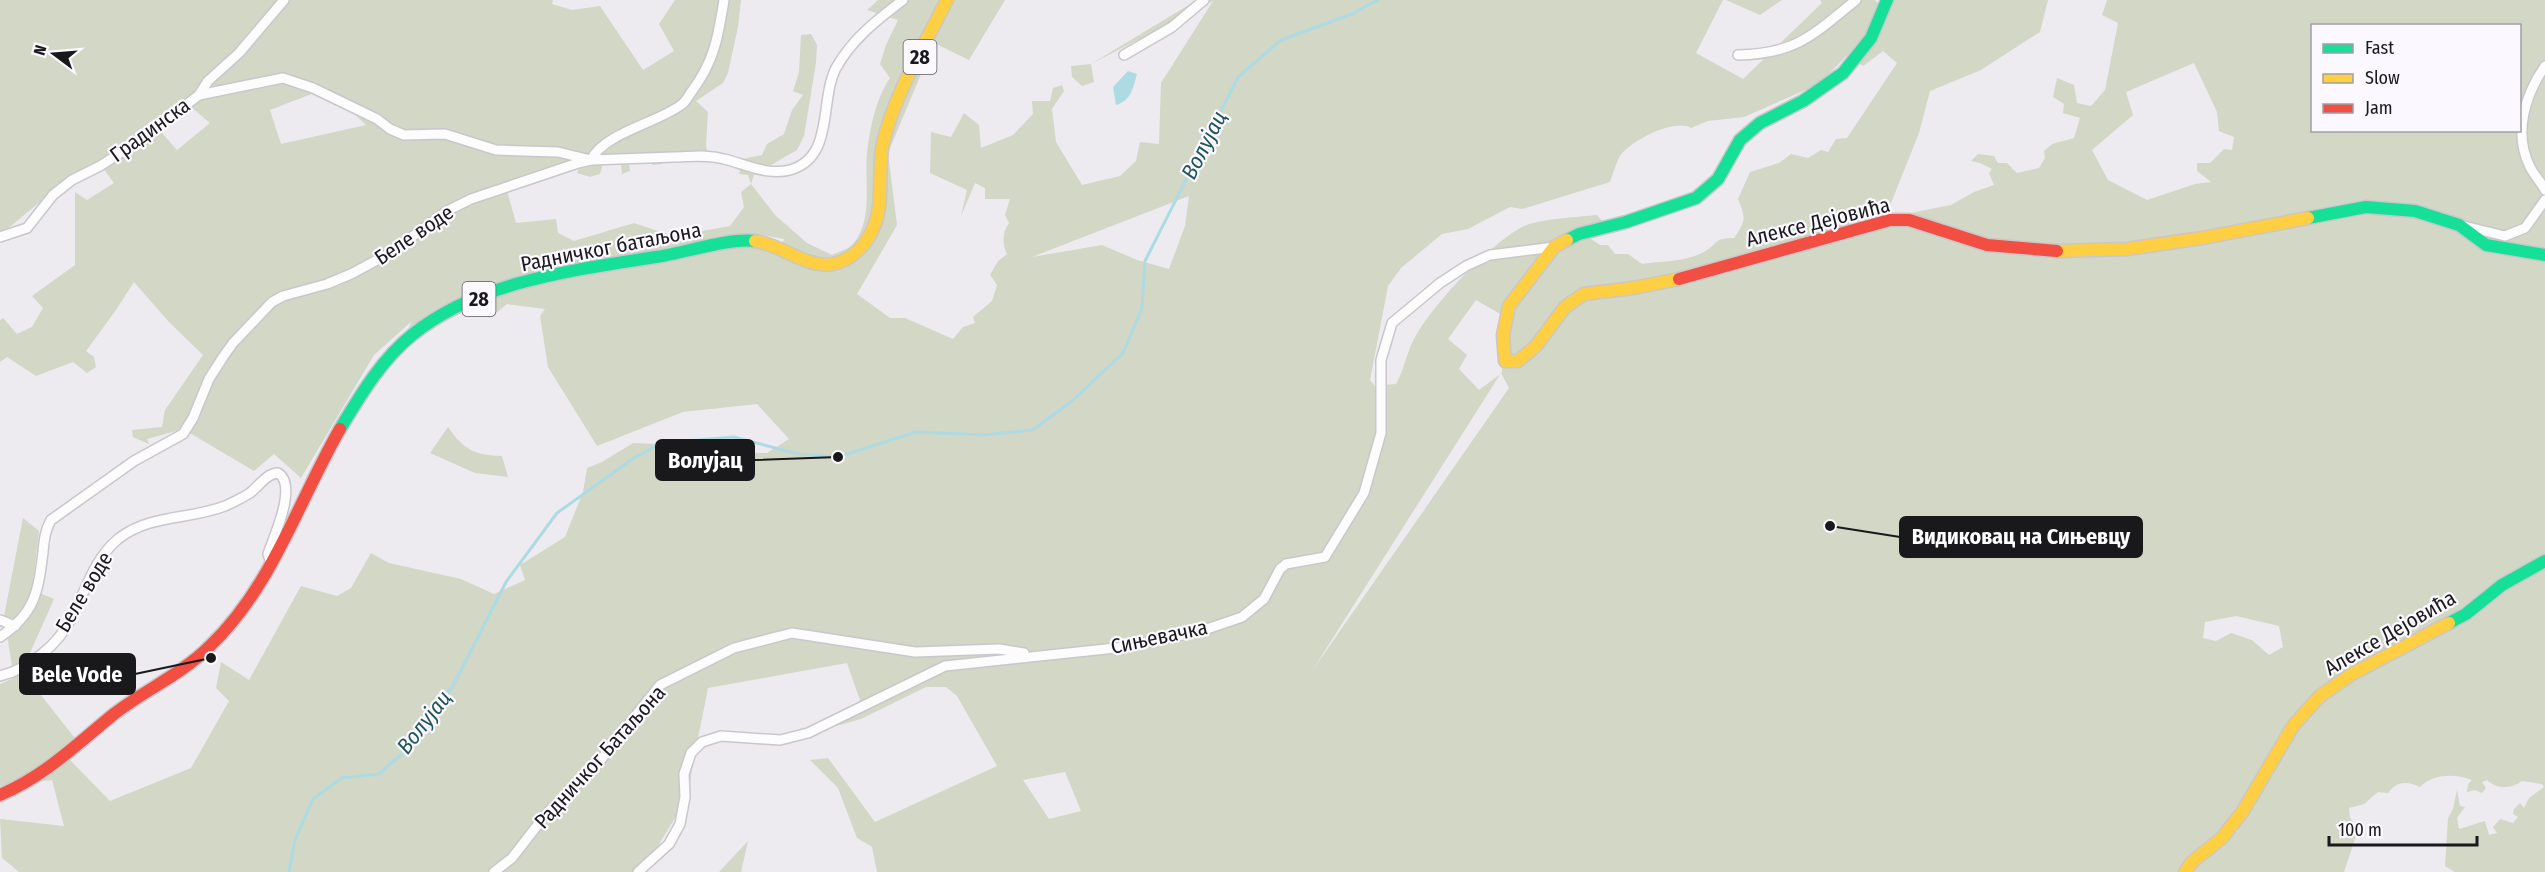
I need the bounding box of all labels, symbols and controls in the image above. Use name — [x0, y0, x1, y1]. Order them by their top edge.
north arrow — [24, 24, 84, 84]
legend — [2311, 24, 2521, 132]
text: Fast — [2365, 37, 2394, 59]
road number: 28 — [904, 40, 936, 74]
text: N — [30, 43, 51, 57]
text: Slow — [2365, 67, 2400, 89]
street label: Градинска — [105, 92, 195, 168]
text: Jam — [2365, 97, 2393, 119]
water label: Волујац — [1175, 106, 1233, 184]
street label: Алексе Дејовића — [1743, 192, 1893, 252]
street label: Беле воде — [370, 199, 458, 271]
street label: Радничког батаљона — [518, 217, 704, 277]
road number: 28 — [462, 282, 496, 316]
callout: Волујац — [656, 440, 754, 480]
text: Волујац — [668, 447, 742, 474]
callout: Видиковац на Сињевцу — [1900, 517, 2142, 557]
text: Видиковац на Сињевцу — [1912, 523, 2131, 550]
street label: Беле воде — [50, 547, 118, 637]
street label: Алексе Дејовића — [2320, 585, 2460, 681]
street label: Сињевачка — [1108, 614, 1210, 660]
callout: Bele Vode — [20, 654, 135, 694]
text: Bele Vode — [32, 661, 122, 688]
street label: Радничког Батаљона — [529, 680, 671, 834]
water label: Волујац — [391, 685, 457, 759]
scale bar — [2329, 809, 2478, 847]
text: 100 m — [2338, 819, 2382, 841]

